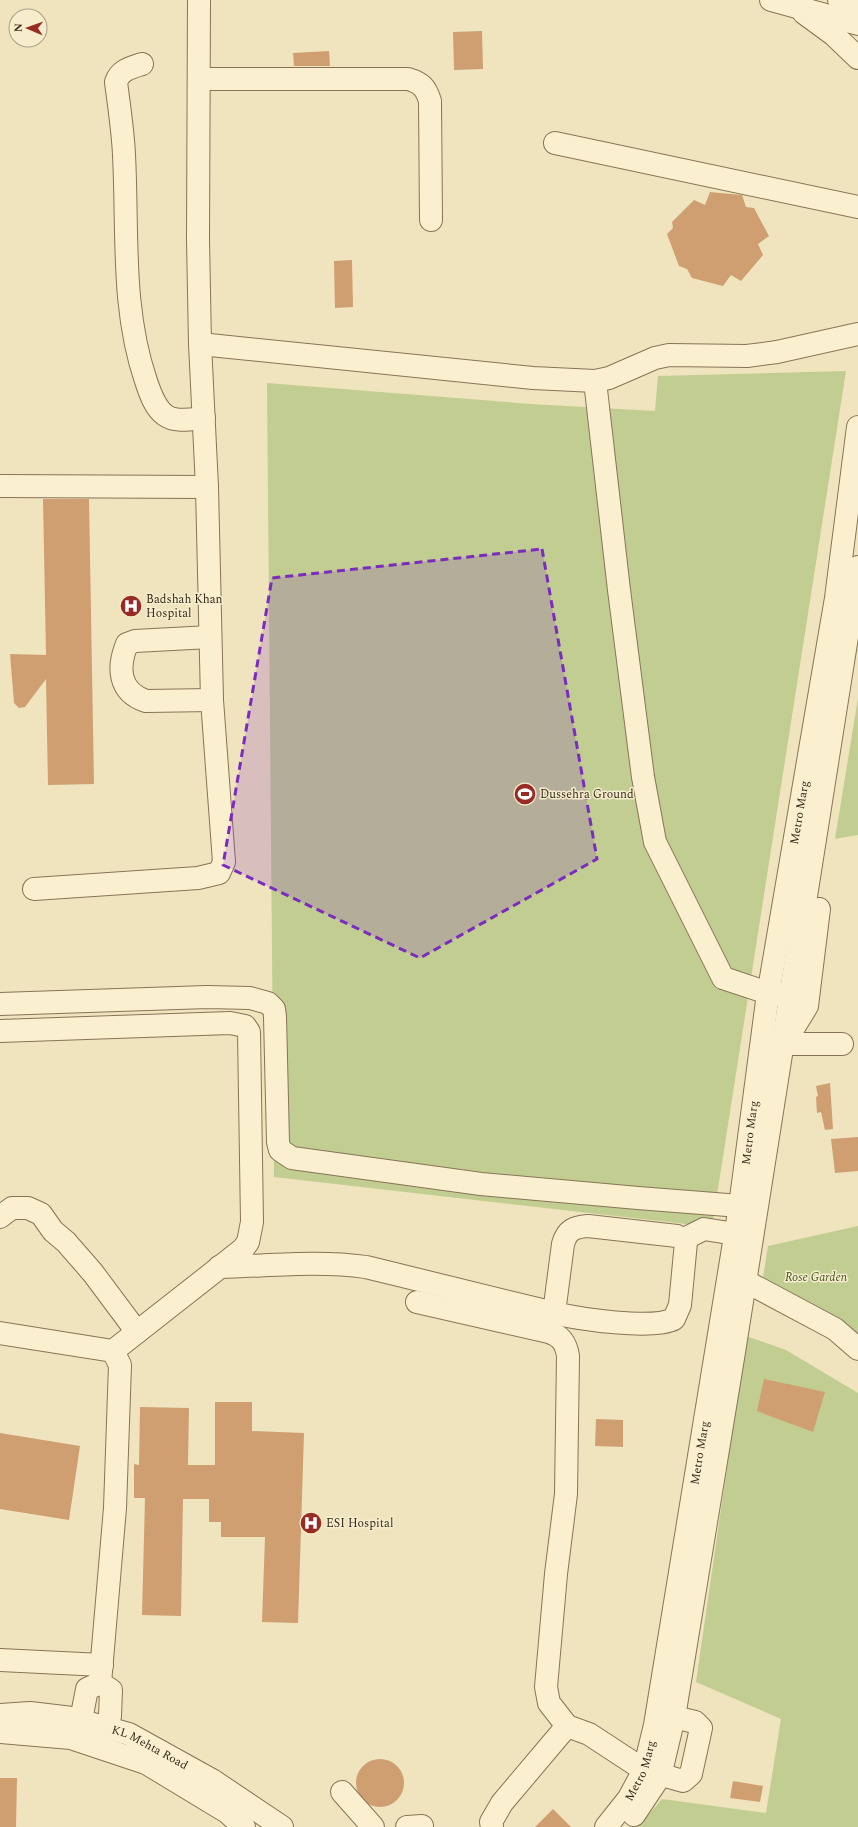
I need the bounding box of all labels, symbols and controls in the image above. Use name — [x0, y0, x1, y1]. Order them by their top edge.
north arrow — [8, 8, 48, 48]
text: N — [10, 23, 27, 32]
place label: Badshah Khan Hospital — [146, 590, 223, 623]
hospital icon: Badshah Khan Hospital — [118, 593, 144, 619]
street label: Metro Marg — [784, 779, 814, 846]
sports icon: Dussehra Ground — [512, 781, 538, 807]
place label: Dussehra Ground — [540, 785, 634, 804]
street label: Metro Marg — [736, 1099, 763, 1166]
park label: Rose Garden — [785, 1268, 848, 1287]
street label: Metro Marg — [685, 1419, 714, 1486]
hospital icon: ESI Hospital — [298, 1510, 324, 1536]
place label: ESI Hospital — [326, 1514, 393, 1533]
street label: KL Mehta Road — [110, 1720, 192, 1775]
street label: Metro Marg — [620, 1738, 660, 1805]

